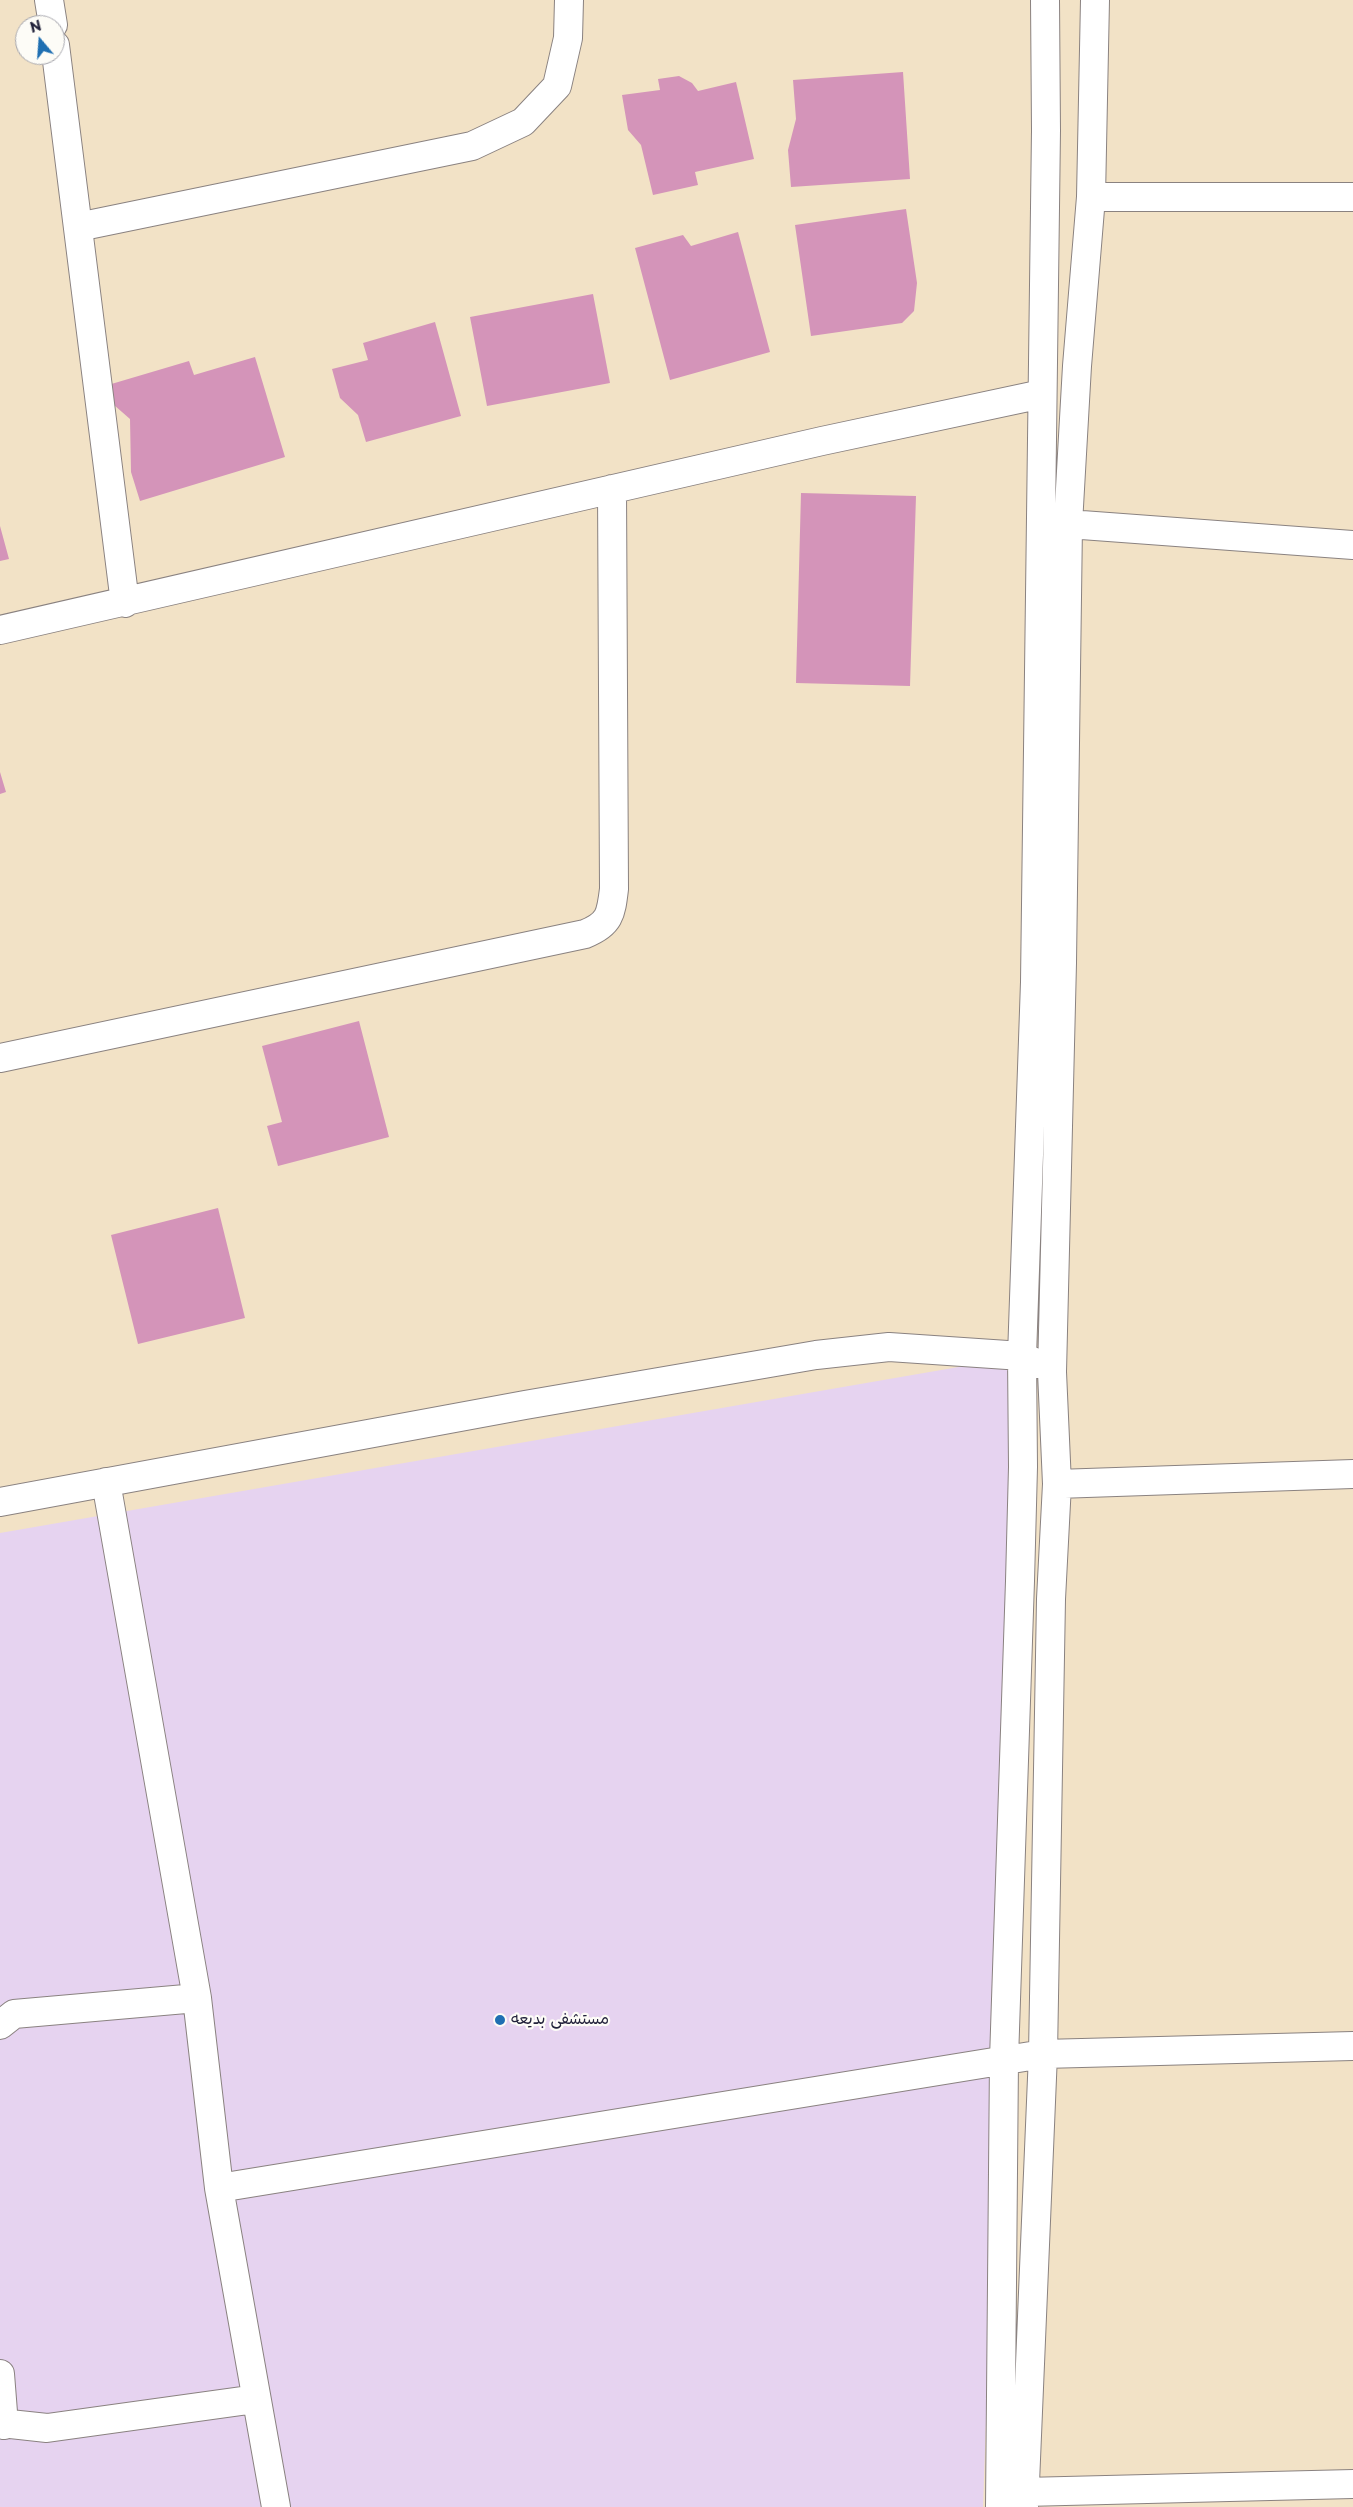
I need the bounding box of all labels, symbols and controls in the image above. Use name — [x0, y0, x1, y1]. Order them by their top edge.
north arrow — [15, 15, 65, 65]
text: N — [27, 15, 44, 38]
place label: مستشفى بديعه — [511, 2010, 609, 2030]
marker: مستشفى بديعه — [493, 2013, 507, 2027]

